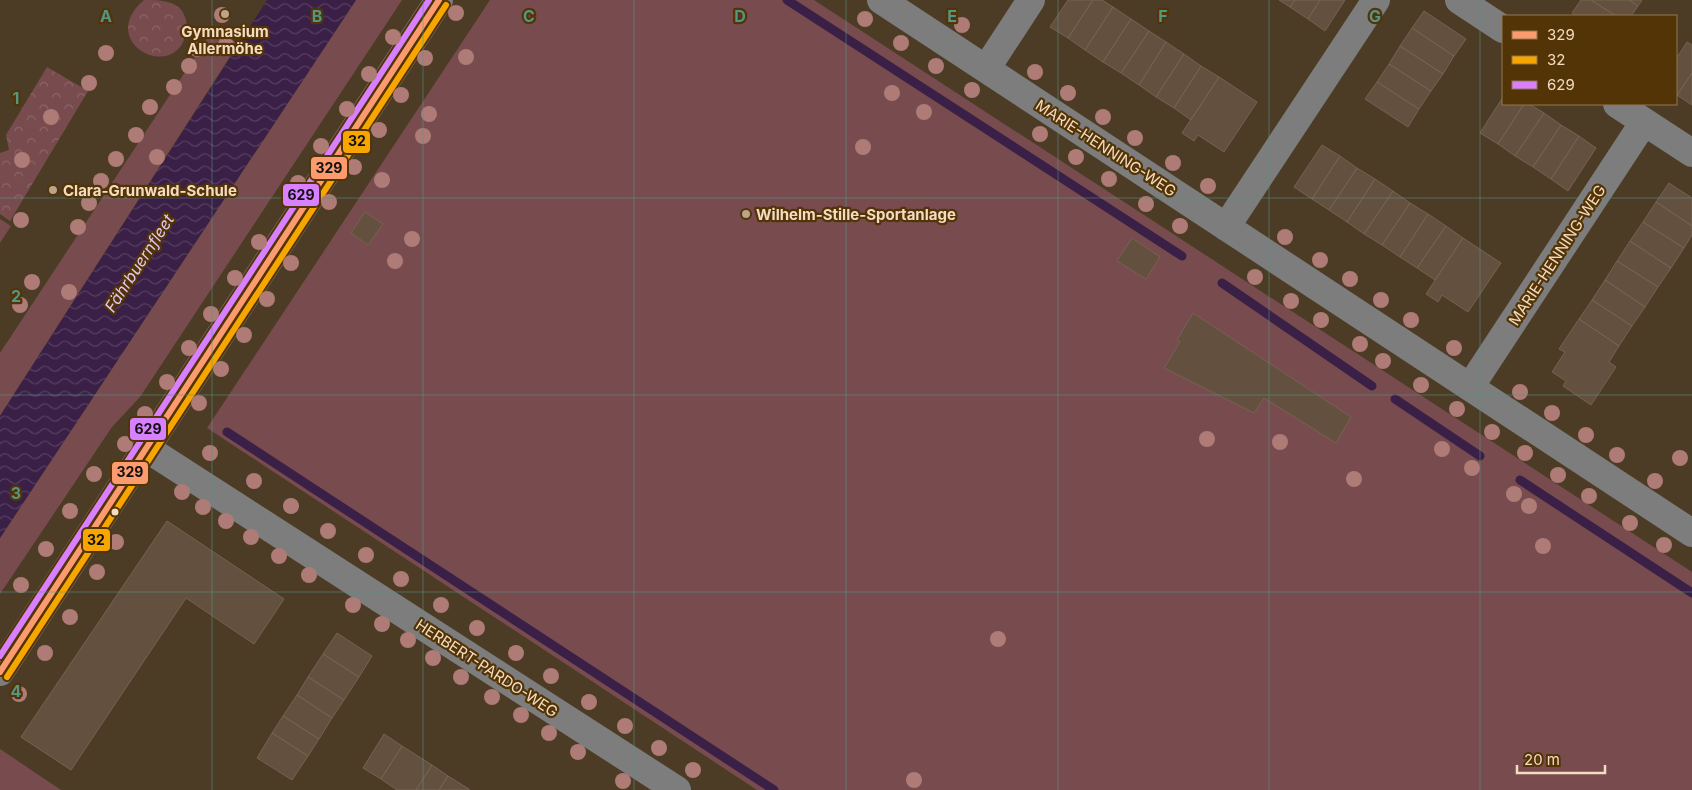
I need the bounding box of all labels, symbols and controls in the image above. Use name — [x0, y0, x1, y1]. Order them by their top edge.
text: A — [100, 6, 112, 26]
text: B — [312, 6, 322, 26]
text: C — [523, 6, 535, 26]
text: D — [734, 6, 746, 26]
text: E — [947, 6, 957, 26]
text: F — [1158, 6, 1168, 26]
text: G — [1369, 6, 1381, 26]
marker: Gymnasium Allermöhe — [219, 8, 231, 20]
legend — [1502, 15, 1677, 105]
place label: Gymnasium Allermöhe — [181, 22, 269, 58]
text: 329 — [1547, 25, 1575, 44]
text: 32 — [1547, 50, 1565, 69]
text: 629 — [1547, 75, 1575, 94]
text: 1 — [13, 88, 19, 108]
street label: MARIE-HENNING-WEG — [1032, 95, 1180, 201]
line badge: 32 — [342, 130, 371, 154]
text: 32 — [348, 132, 366, 149]
line badge: 329 — [310, 156, 348, 180]
text: 329 — [316, 159, 342, 176]
place label: Clara-Grunwald-Schule — [63, 181, 237, 200]
street label: MARIE-HENNING-WEG — [1504, 181, 1610, 329]
line badge: 629 — [282, 183, 320, 207]
marker: Clara-Grunwald-Schule — [47, 184, 59, 196]
text: 629 — [287, 186, 315, 203]
place label: Wilhelm-Stille-Sportanlage — [756, 205, 956, 224]
marker: Wilhelm-Stille-Sportanlage — [740, 208, 752, 220]
water label: Fährbuernfleet — [100, 210, 178, 316]
text: 2 — [11, 286, 21, 306]
line badge: 629 — [129, 417, 167, 441]
text: 629 — [134, 420, 162, 437]
line badge: 329 — [111, 461, 149, 485]
text: 329 — [117, 463, 143, 480]
text: 3 — [11, 483, 21, 503]
unlabelled marker — [110, 507, 120, 517]
line badge: 32 — [82, 528, 111, 552]
text: 32 — [87, 531, 105, 548]
street label: HERBERT-PARDO-WEG — [412, 615, 562, 721]
text: 4 — [11, 681, 22, 701]
scale bar — [1517, 742, 1604, 774]
text: 20 m — [1524, 750, 1560, 769]

